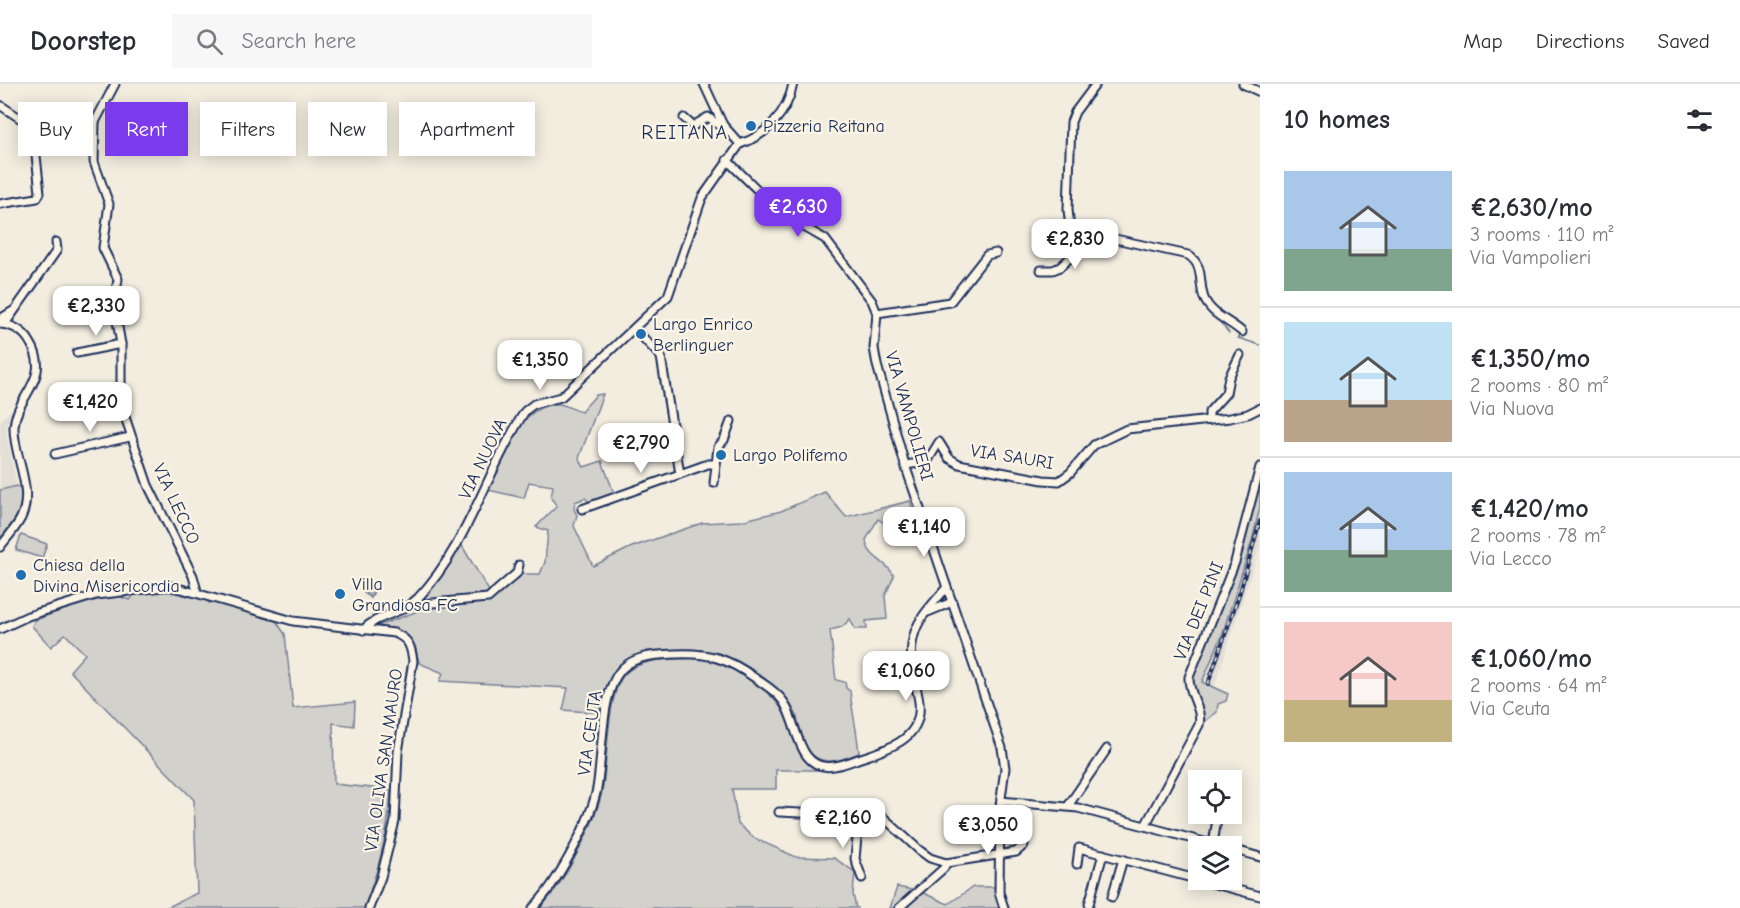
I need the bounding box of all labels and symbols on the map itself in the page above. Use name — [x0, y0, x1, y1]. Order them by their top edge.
place label: Pizzeria Reitana — [763, 116, 885, 137]
marker: Pizzeria Reitana — [744, 119, 758, 133]
district label: REITANA — [641, 121, 729, 144]
pin: €2,630 — [749, 187, 847, 238]
pin: €2,830 — [1026, 219, 1124, 270]
pin: €2,330 — [47, 286, 145, 337]
place label: Largo Enrico Berlinguer — [653, 314, 753, 356]
marker: Largo Enrico Berlinguer — [634, 327, 648, 341]
pin: €1,350 — [491, 340, 589, 391]
street label: VIA VAMPOLIERI — [880, 349, 938, 483]
pin: €1,420 — [41, 382, 139, 433]
street label: VIA NUOVA — [454, 415, 512, 503]
pin: €2,790 — [592, 423, 690, 474]
street label: VIA SAURI — [969, 440, 1055, 474]
place label: Largo Polifemo — [733, 445, 848, 466]
marker: Largo Polifemo — [714, 448, 728, 462]
street label: VIA LECCO — [148, 460, 204, 548]
pin: €1,140 — [875, 507, 973, 558]
place label: Chiesa della Divina Misericordia — [33, 555, 180, 597]
street label: VIA DEI PINI — [1170, 559, 1228, 663]
marker: Chiesa della Divina Misericordia — [14, 568, 28, 582]
place label: Villa Grandiosa FC — [352, 574, 458, 616]
marker: Villa Grandiosa FC — [333, 587, 347, 601]
pin: €1,060 — [857, 651, 955, 702]
street label: VIA OLIVA SAN MAURO — [361, 667, 407, 853]
street label: VIA CEUTA — [574, 689, 606, 777]
pin: €2,160 — [794, 798, 892, 849]
pin: €3,050 — [939, 805, 1037, 856]

